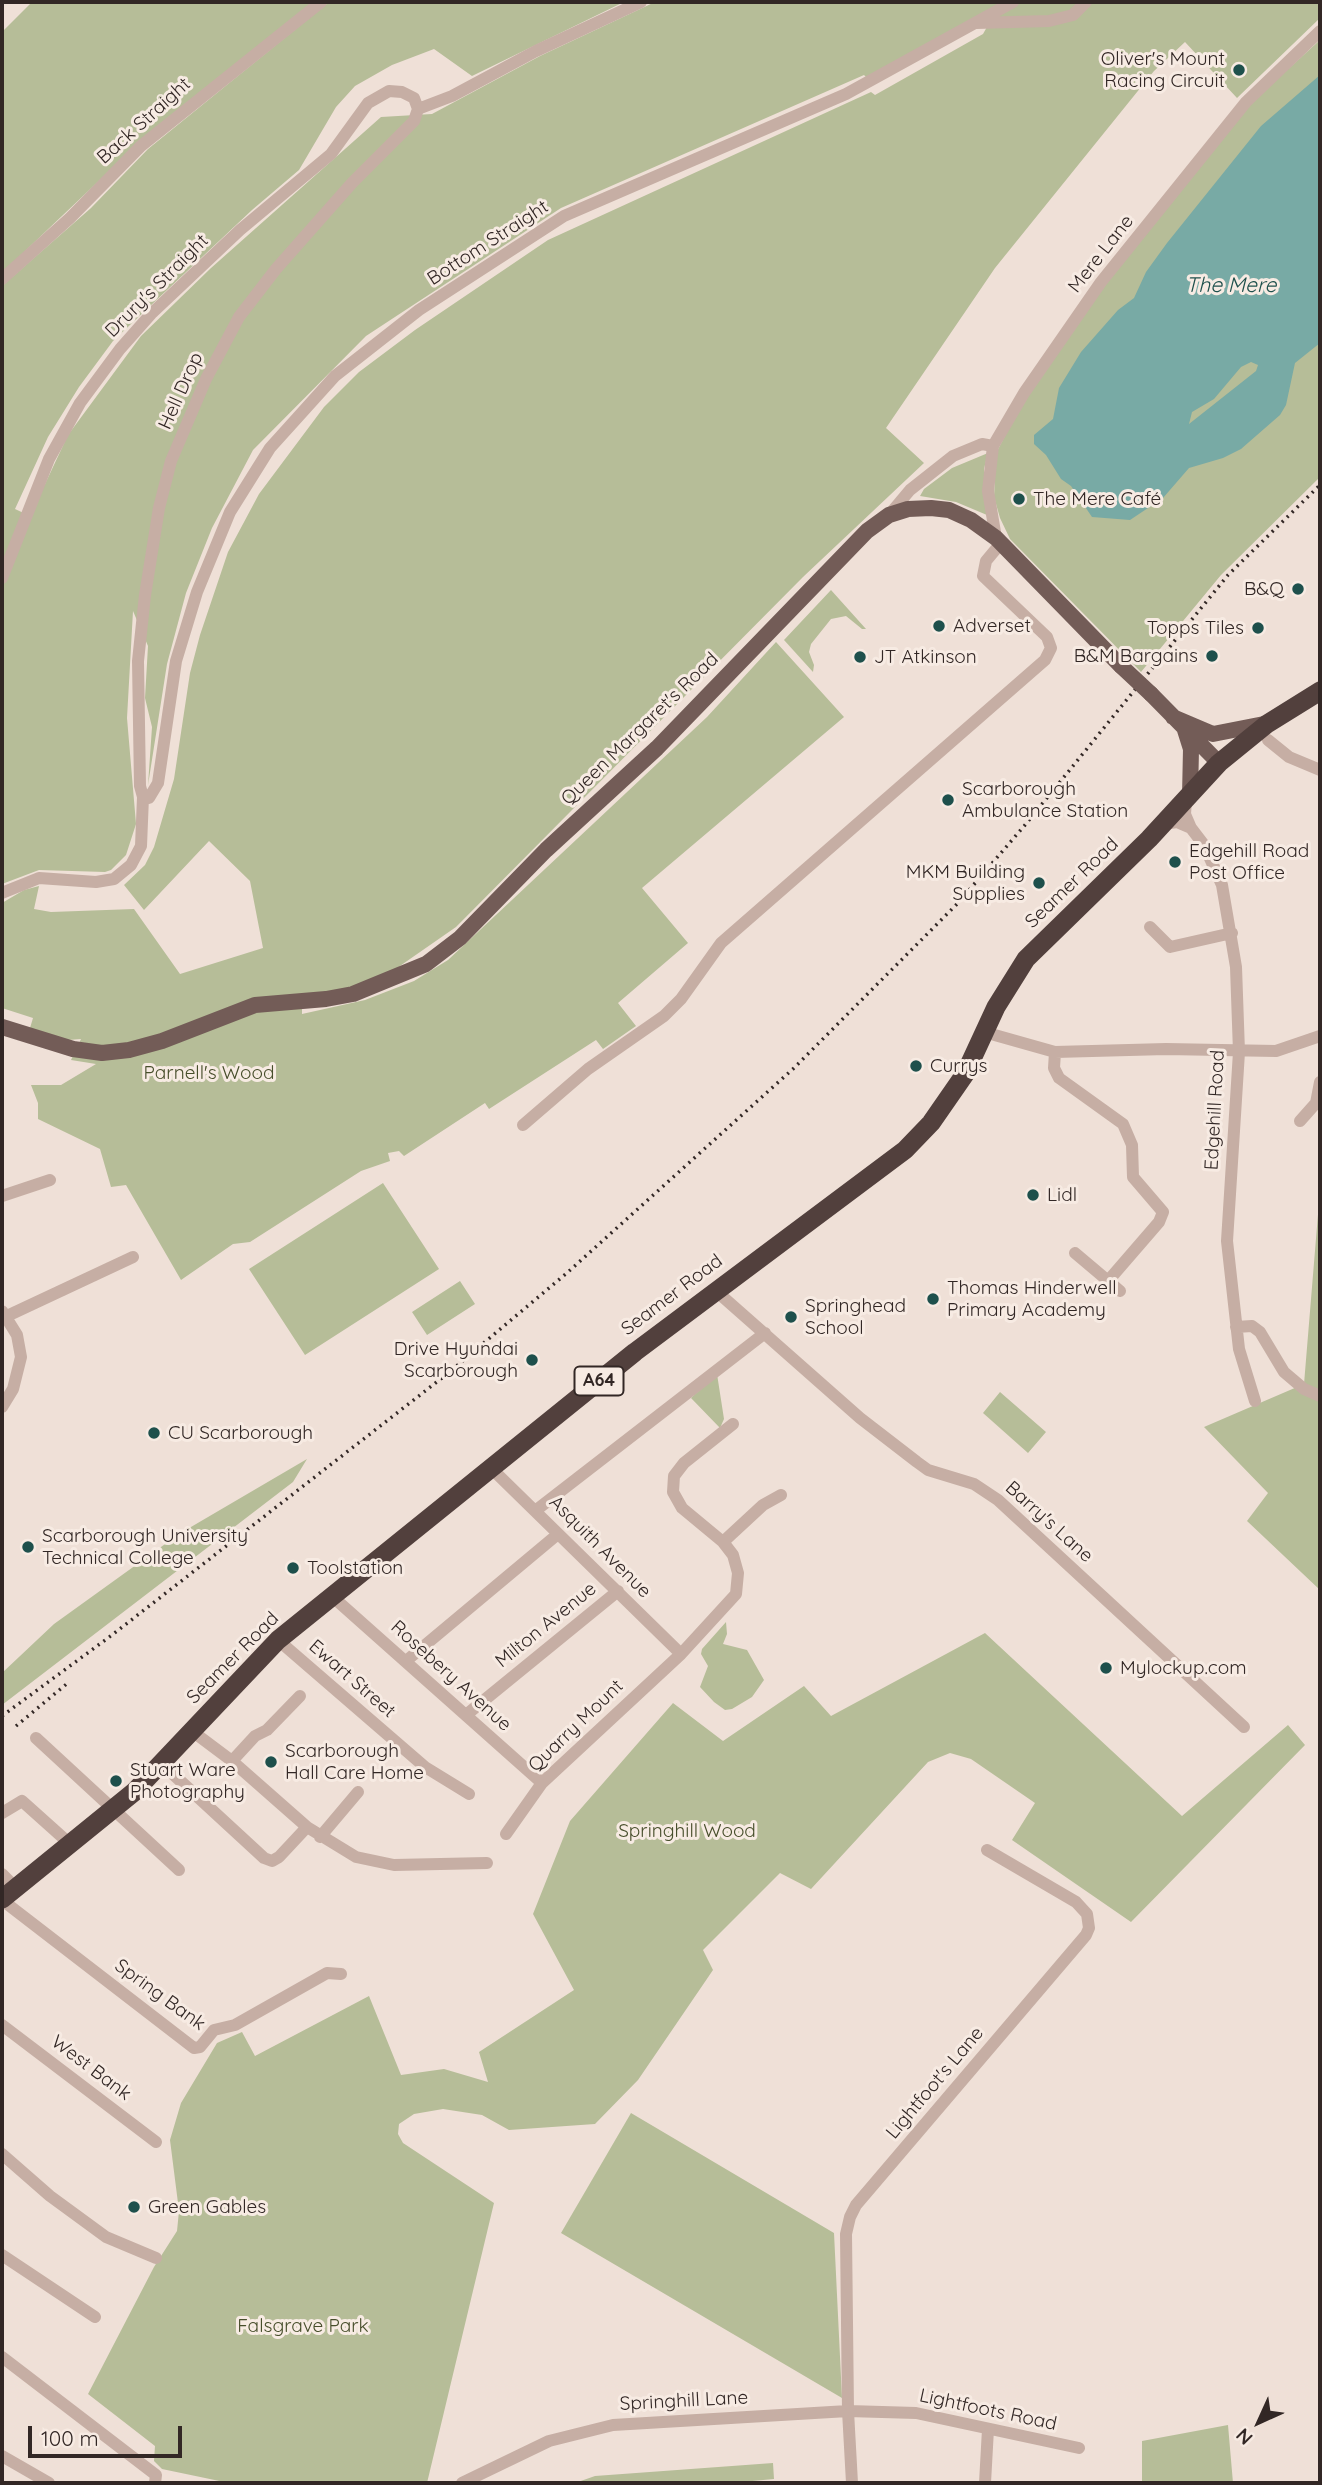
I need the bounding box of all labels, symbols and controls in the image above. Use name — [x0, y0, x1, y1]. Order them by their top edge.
place label: Oliver's Mount Racing Circuit — [1101, 48, 1225, 92]
marker: Oliver's Mount Racing Circuit — [1231, 62, 1247, 78]
street label: Back Straight — [93, 73, 195, 169]
street label: Bottom Straight — [423, 195, 553, 291]
street label: Mere Lane — [1064, 210, 1138, 298]
street label: Drury's Straight — [101, 230, 213, 342]
water label: The Mere — [1186, 273, 1276, 299]
street label: Hell Drop — [154, 349, 208, 433]
place label: The Mere Café — [1033, 488, 1161, 510]
marker: The Mere Café — [1011, 491, 1027, 507]
place label: B&Q — [1244, 578, 1284, 600]
marker: B&Q — [1290, 581, 1306, 597]
place label: Adverset — [953, 615, 1031, 637]
place label: Topps Tiles — [1147, 617, 1244, 639]
marker: Adverset — [931, 618, 947, 634]
marker: Topps Tiles — [1250, 620, 1266, 636]
place label: B&M Bargains — [1074, 645, 1198, 667]
place label: JT Atkinson — [874, 646, 977, 668]
street label: Queen Margaret's Road — [557, 648, 723, 810]
marker: B&M Bargains — [1204, 648, 1220, 664]
marker: JT Atkinson — [852, 649, 868, 665]
place label: Scarborough Ambulance Station — [962, 778, 1128, 822]
marker: Scarborough Ambulance Station — [940, 792, 956, 808]
street label: Seamer Road — [1021, 833, 1123, 933]
place label: Edgehill Road Post Office — [1189, 840, 1309, 884]
marker: Edgehill Road Post Office — [1167, 854, 1183, 870]
place label: MKM Building Supplies — [906, 861, 1025, 905]
marker: MKM Building Supplies — [1031, 875, 1047, 891]
street label: Edgehill Road — [1200, 1049, 1230, 1171]
place label: Currys — [930, 1055, 987, 1077]
marker: Currys — [908, 1058, 924, 1074]
park label: Parnell's Wood — [144, 1062, 274, 1084]
place label: Lidl — [1047, 1184, 1077, 1206]
marker: Lidl — [1025, 1187, 1041, 1203]
street label: Seamer Road — [617, 1250, 727, 1340]
place label: Thomas Hinderwell Primary Academy — [947, 1277, 1117, 1321]
marker: Thomas Hinderwell Primary Academy — [925, 1291, 941, 1307]
place label: Springhead School — [805, 1295, 906, 1339]
marker: Springhead School — [783, 1309, 799, 1325]
place label: Drive Hyundai Scarborough — [394, 1338, 518, 1382]
marker: Drive Hyundai Scarborough — [524, 1352, 540, 1368]
road number: A64 — [574, 1366, 624, 1396]
place label: CU Scarborough — [168, 1422, 313, 1444]
marker: CU Scarborough — [146, 1425, 162, 1441]
street label: Barry's Lane — [1000, 1477, 1098, 1567]
street label: Asquith Avenue — [544, 1491, 656, 1603]
place label: Scarborough University Technical College — [42, 1525, 248, 1569]
marker: Scarborough University Technical College — [20, 1539, 36, 1555]
place label: Toolstation — [307, 1557, 403, 1579]
marker: Toolstation — [285, 1560, 301, 1576]
street label: Milton Avenue — [491, 1577, 601, 1673]
street label: Seamer Road — [182, 1607, 284, 1709]
street label: Rosebery Avenue — [386, 1616, 516, 1736]
street label: Ewart Street — [304, 1635, 400, 1723]
place label: Mylockup.com — [1120, 1657, 1246, 1679]
marker: Mylockup.com — [1098, 1660, 1114, 1676]
street label: Quarry Mount — [524, 1675, 628, 1777]
place label: Scarborough Hall Care Home — [285, 1740, 424, 1784]
marker: Scarborough Hall Care Home — [263, 1754, 279, 1770]
place label: Stuart Ware Photography — [130, 1759, 245, 1803]
marker: Stuart Ware Photography — [108, 1773, 124, 1789]
park label: Springhill Wood — [618, 1820, 756, 1842]
street label: Spring Bank — [110, 1954, 210, 2036]
street label: Lightfoot's Lane — [881, 2022, 989, 2144]
street label: West Bank — [46, 2030, 136, 2106]
place label: Green Gables — [148, 2196, 266, 2218]
marker: Green Gables — [126, 2199, 142, 2215]
park label: Falsgrave Park — [237, 2315, 369, 2337]
street label: Lightfoots Road — [917, 2384, 1059, 2436]
street label: Springhill Lane — [619, 2386, 749, 2416]
north arrow — [1224, 2387, 1294, 2457]
scale bar — [32, 2412, 186, 2456]
text: N — [1231, 2423, 1258, 2450]
text: 100 m — [41, 2425, 99, 2451]

